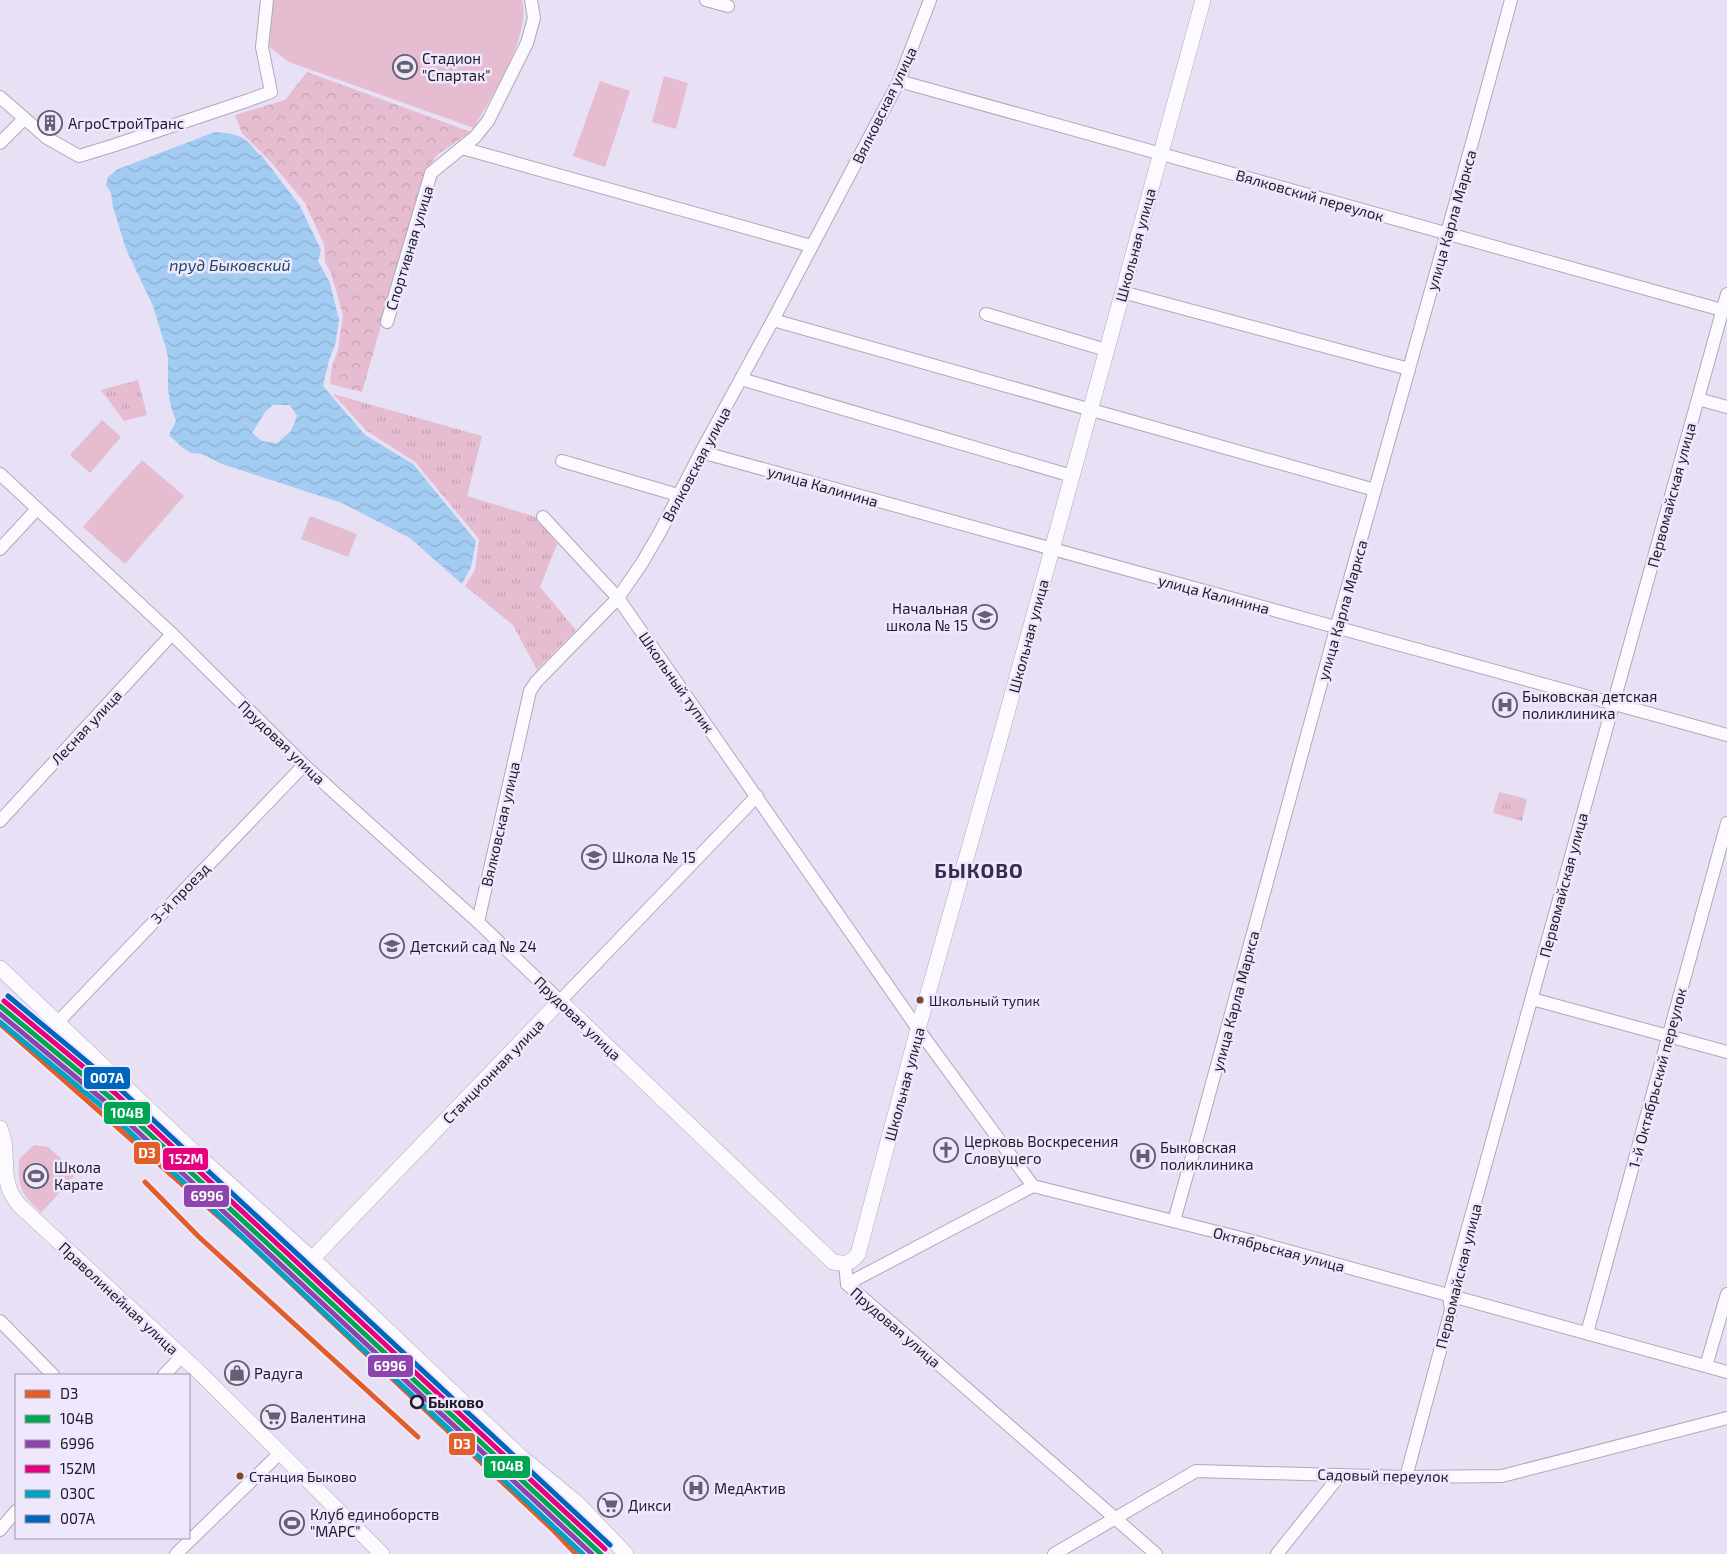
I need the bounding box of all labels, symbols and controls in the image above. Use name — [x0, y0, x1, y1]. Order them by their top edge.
street label: Вялковская улица — [848, 44, 921, 167]
place label: Стадион "Спартак" — [422, 49, 490, 84]
sports icon: Стадион "Спартак" — [392, 54, 418, 80]
building icon: АгроСтройТранс — [37, 110, 63, 136]
place label: АгроСтройТранс — [68, 114, 184, 132]
street label: улица Карла Маркса — [1422, 148, 1481, 293]
street label: Вялковский переулок — [1234, 165, 1386, 226]
street label: Спортивная улица — [381, 184, 437, 313]
street label: Школьная улица — [1111, 186, 1160, 304]
water label: пруд Быковский — [169, 255, 291, 274]
street label: Вялковская улица — [658, 403, 735, 525]
street label: Первомайская улица — [1643, 421, 1700, 570]
street label: улица Калинина — [765, 462, 880, 511]
street label: улица Карла Маркса — [1313, 538, 1372, 683]
street label: улица Калинина — [1156, 571, 1272, 618]
street label: Школьная улица — [1004, 577, 1053, 695]
place label: Начальная школа № 15 — [886, 599, 968, 634]
school or university icon: Начальная школа № 15 — [972, 604, 998, 630]
street label: Школьный тупик — [635, 628, 719, 736]
street label: Лесная улица — [47, 686, 126, 769]
place label: Быковская детская поликлиника — [1522, 687, 1657, 722]
hospital icon: Быковская детская поликлиника — [1492, 692, 1518, 718]
street label: Прудовая улица — [234, 696, 329, 789]
street label: Вялковская улица — [477, 760, 524, 889]
street label: Первомайская улица — [1535, 811, 1592, 960]
school or university icon: Школа № 15 — [581, 844, 607, 870]
place label: Школа № 15 — [612, 848, 696, 866]
district label: БЫКОВО — [934, 858, 1024, 882]
street label: 3-й проезд — [147, 859, 214, 927]
street label: улица Карла Маркса — [1208, 929, 1263, 1074]
school or university icon: Детский сад № 24 — [379, 933, 405, 959]
place label: Детский сад № 24 — [410, 937, 537, 955]
street label: Прудовая улица — [530, 972, 625, 1065]
street label: 1-й Октябрьский переулок — [1624, 986, 1691, 1170]
place label: Школьный тупик — [929, 992, 1041, 1009]
marker: Школьный тупик — [915, 995, 925, 1005]
street label: Станционная улица — [438, 1015, 548, 1128]
street label: Школьная улица — [880, 1025, 929, 1143]
line badge: 007А — [83, 1066, 131, 1090]
text: 007А — [90, 1069, 125, 1086]
line badge: 104В — [103, 1101, 151, 1125]
text: 104В — [111, 1104, 143, 1121]
place label: Церковь Воскресения Словущего — [964, 1132, 1118, 1168]
church icon: Церковь Воскресения Словущего — [933, 1137, 959, 1163]
place label: Быковская поликлиника — [1160, 1138, 1253, 1173]
line badge: D3 — [133, 1141, 161, 1165]
hospital icon: Быковская поликлиника — [1130, 1143, 1156, 1169]
text: D3 — [138, 1144, 156, 1161]
line badge: 152М — [162, 1147, 209, 1171]
text: 152М — [169, 1150, 204, 1167]
place label: Школа Карате — [54, 1158, 104, 1193]
sports icon: Школа Карате — [23, 1163, 49, 1189]
line badge: 6996 — [183, 1184, 230, 1208]
text: 6996 — [190, 1187, 224, 1204]
street label: Первомайская улица — [1431, 1201, 1486, 1351]
street label: Октябрьская улица — [1211, 1223, 1347, 1276]
street label: Праволинейная улица — [55, 1238, 183, 1359]
street label: Прудовая улица — [847, 1283, 945, 1372]
line badge: 6996 — [367, 1354, 414, 1378]
text: 6996 — [373, 1357, 407, 1374]
shop icon: Радуга — [224, 1360, 250, 1386]
place label: Радуга — [254, 1364, 303, 1383]
legend — [15, 1374, 190, 1539]
text: D3 — [60, 1384, 78, 1402]
place label: Быково — [428, 1393, 484, 1411]
marker: Быково — [410, 1395, 424, 1409]
supermarket icon: Валентина — [260, 1404, 286, 1430]
place label: Валентина — [290, 1408, 366, 1426]
text: 104В — [60, 1409, 94, 1427]
line badge: D3 — [448, 1432, 476, 1456]
text: 6996 — [60, 1434, 94, 1452]
text: D3 — [453, 1435, 471, 1452]
line badge: 104В — [483, 1455, 531, 1479]
text: 104В — [491, 1457, 523, 1474]
text: 152М — [60, 1459, 96, 1477]
street label: Садовый переулок — [1317, 1465, 1449, 1486]
place label: Станция Быково — [249, 1468, 357, 1485]
marker: Станция Быково — [235, 1471, 245, 1481]
hospital icon: МедАктив — [683, 1475, 709, 1501]
place label: МедАктив — [714, 1479, 786, 1497]
text: 030C — [60, 1484, 95, 1502]
supermarket icon: Дикси — [597, 1492, 623, 1518]
place label: Дикси — [628, 1496, 671, 1514]
place label: Клуб единоборств "МАРС" — [310, 1505, 439, 1540]
text: 007А — [60, 1509, 96, 1527]
sports icon: Клуб единоборств "МАРС" — [279, 1510, 305, 1536]

